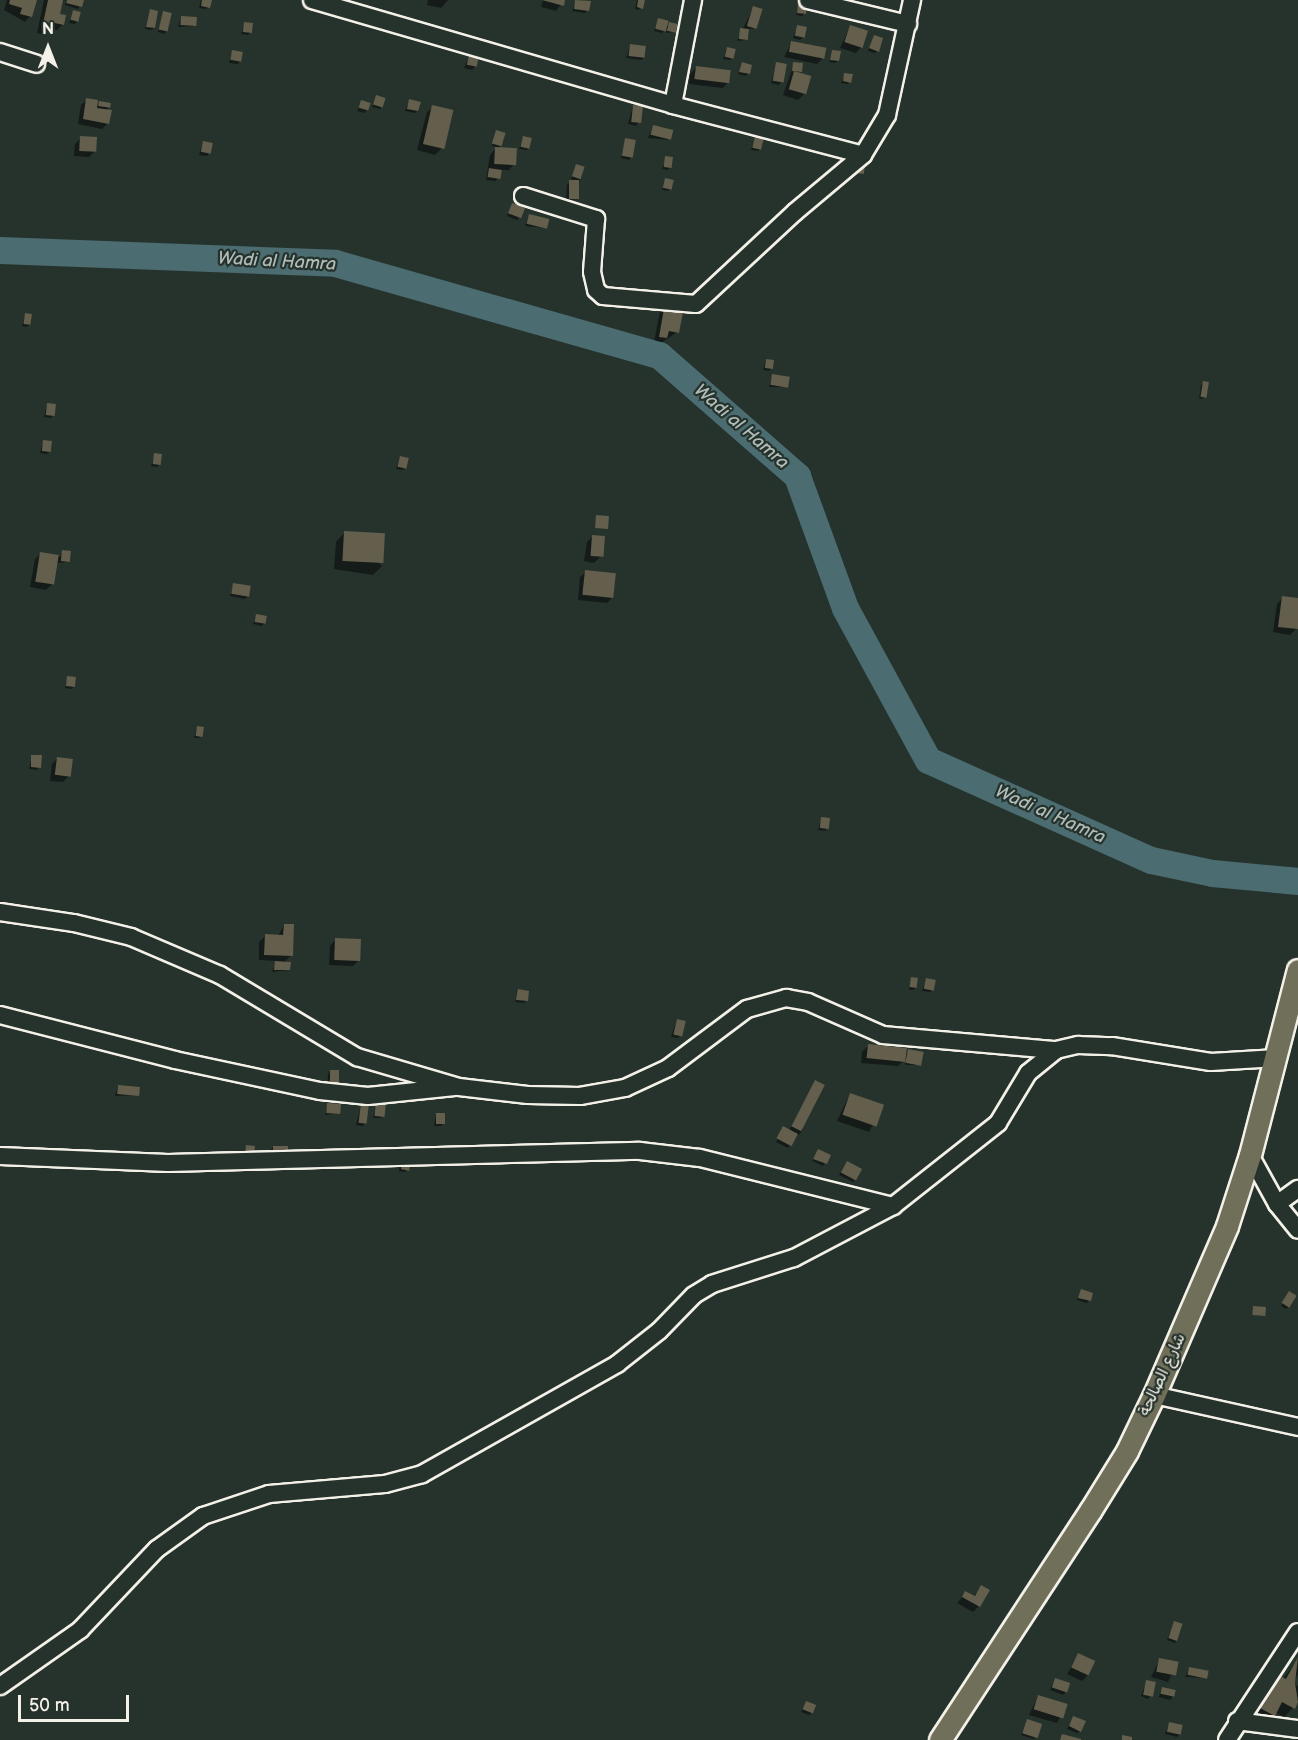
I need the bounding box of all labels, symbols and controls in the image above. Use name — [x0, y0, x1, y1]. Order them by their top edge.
north arrow — [18, 18, 78, 78]
text: N — [42, 20, 54, 39]
water label: Wadi al Hamra — [217, 248, 337, 276]
water label: Wadi al Hamra — [689, 380, 793, 474]
water label: Wadi al Hamra — [991, 781, 1109, 849]
street label: شارع الصالحة — [1135, 1331, 1191, 1419]
scale bar — [21, 1683, 132, 1721]
text: 50 m — [29, 1695, 70, 1716]

